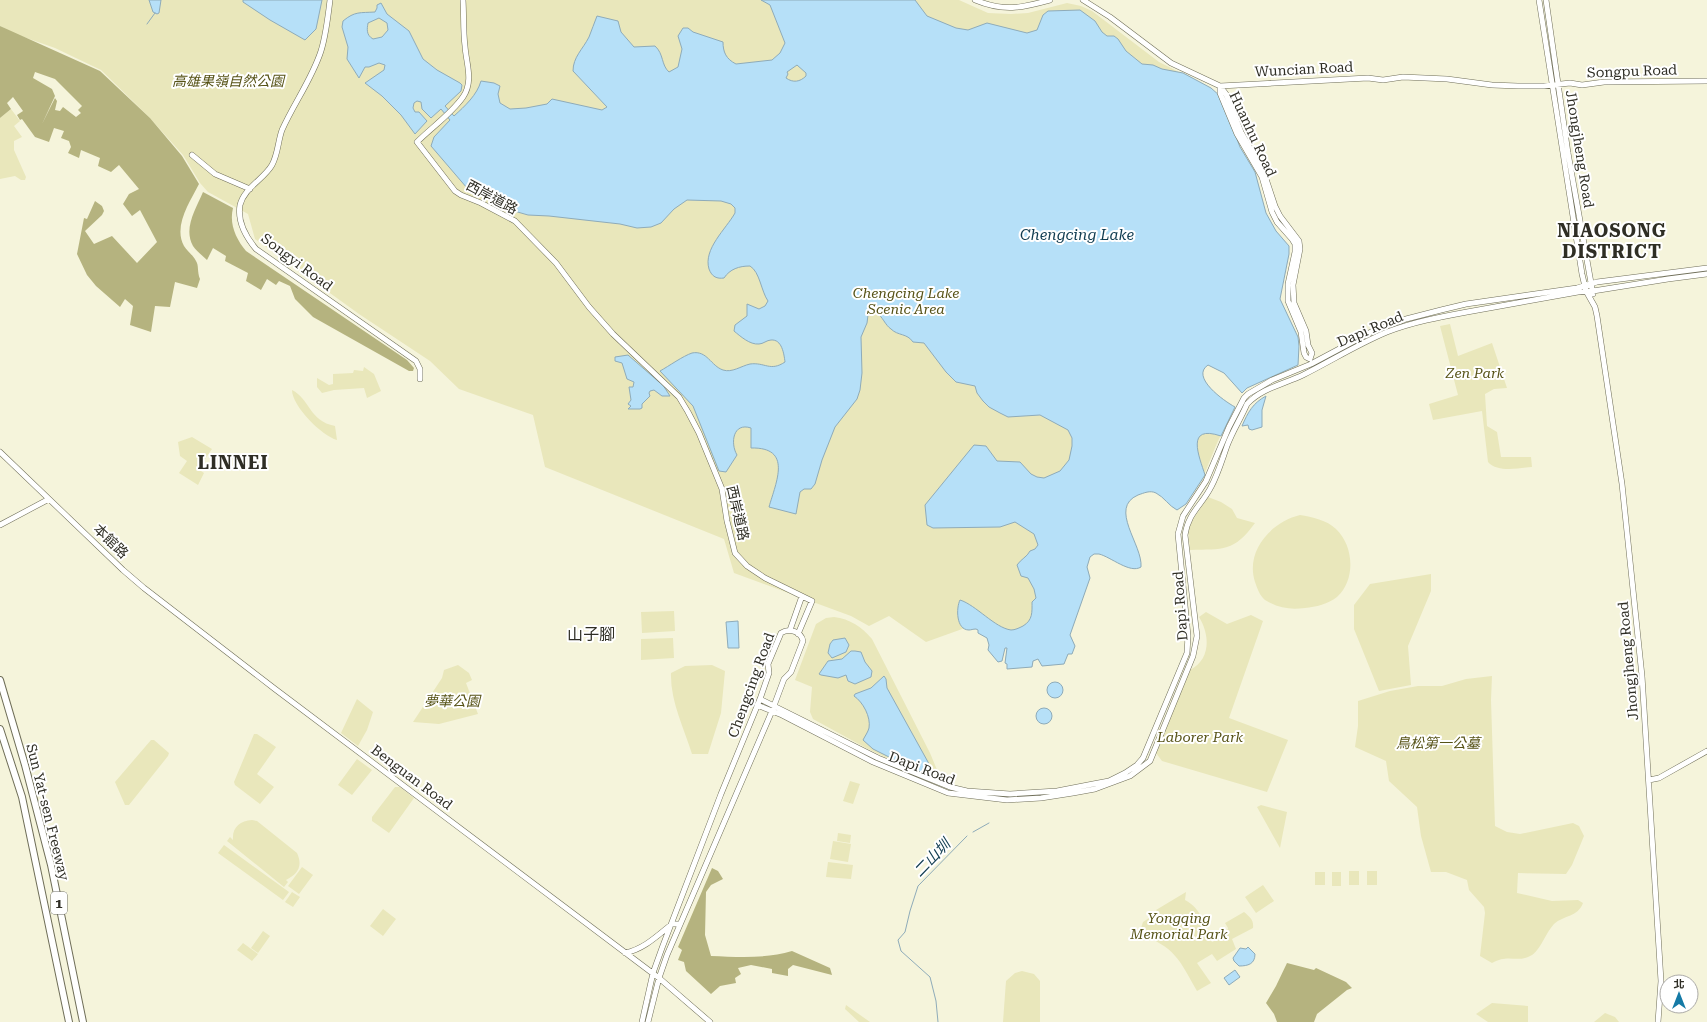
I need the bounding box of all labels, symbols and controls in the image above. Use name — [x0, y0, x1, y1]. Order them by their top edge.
street label: Wuncian Road — [1254, 58, 1354, 80]
street label: Songpu Road — [1587, 61, 1677, 81]
park label: 高雄果嶺自然公園 — [172, 73, 286, 89]
street label: Huanhu Road — [1226, 89, 1280, 179]
street label: Jhongjheng Road — [1563, 89, 1597, 209]
street label: 西岸道路 — [464, 177, 520, 217]
district label: NIAOSONG DISTRICT — [1557, 220, 1667, 262]
water label: Chengcing Lake — [1020, 226, 1135, 244]
street label: Songyi Road — [258, 230, 336, 294]
park label: Chengcing Lake Scenic Area — [853, 285, 959, 317]
street label: Dapi Road — [1335, 308, 1405, 350]
park label: Zen Park — [1445, 365, 1505, 381]
district label: LINNEI — [197, 452, 269, 473]
street label: 西岸道路 — [724, 484, 752, 542]
street label: 本館路 — [90, 521, 132, 561]
street label: Dapi Road — [1170, 571, 1190, 641]
street label: Jhongjheng Road — [1615, 601, 1641, 721]
district label: 山子腳 — [567, 625, 615, 644]
street label: Chengcing Road — [725, 630, 777, 740]
park label: 夢華公園 — [424, 693, 482, 709]
park label: Laborer Park — [1156, 729, 1243, 745]
park label: 鳥松第一公墓 — [1396, 735, 1482, 751]
street label: Benguan Road — [368, 741, 456, 813]
street label: Sun Yat-sen Freeway — [23, 742, 73, 883]
street label: Dapi Road — [886, 748, 958, 788]
water label: 二山圳 — [910, 834, 955, 880]
road number: 1 — [51, 892, 67, 914]
park label: Yongqing Memorial Park — [1129, 910, 1228, 942]
north arrow — [1659, 974, 1699, 1014]
text: 北 — [1674, 978, 1685, 991]

